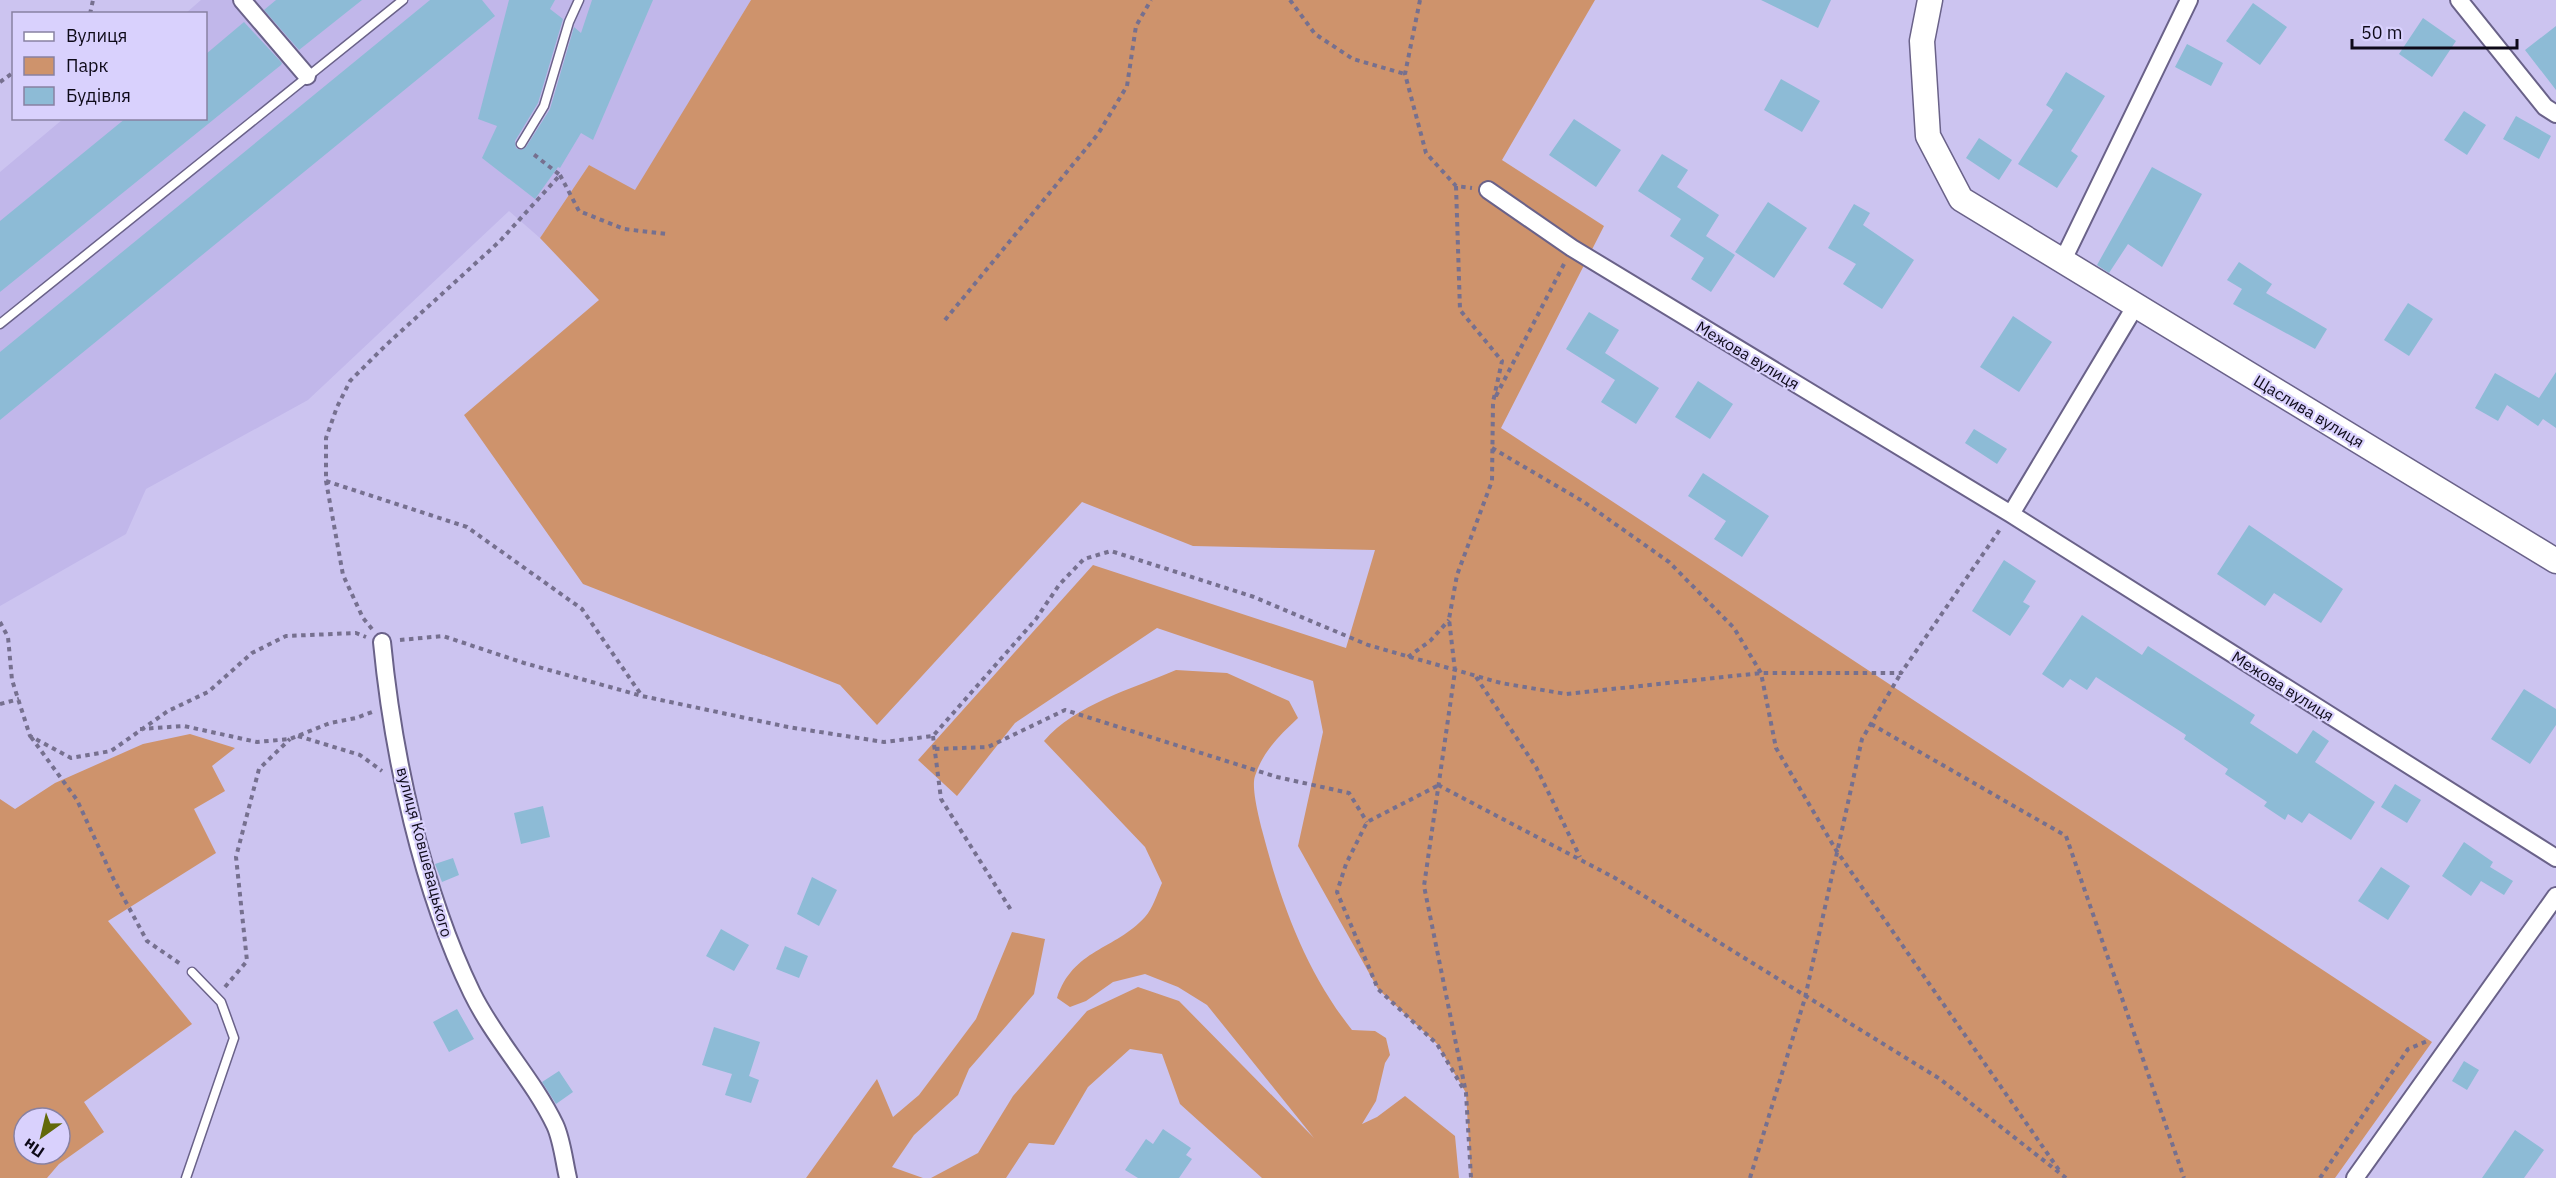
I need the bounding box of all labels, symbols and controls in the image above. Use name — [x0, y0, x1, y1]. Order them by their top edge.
legend — [12, 12, 207, 120]
scale bar — [2352, 12, 2517, 50]
text: 50 m — [2361, 21, 2403, 44]
text: Вулиця — [66, 24, 127, 47]
text: Парк — [66, 54, 109, 77]
text: Будівля — [66, 84, 131, 107]
street label: Межова вулиця — [1693, 316, 1803, 394]
street label: Щаслива вулиця — [2250, 370, 2368, 452]
street label: Межова вулиця — [2228, 647, 2338, 725]
street label: вулиця Ковшевацького — [393, 765, 457, 939]
north arrow — [12, 1106, 72, 1166]
text: Пн — [19, 1134, 48, 1163]

